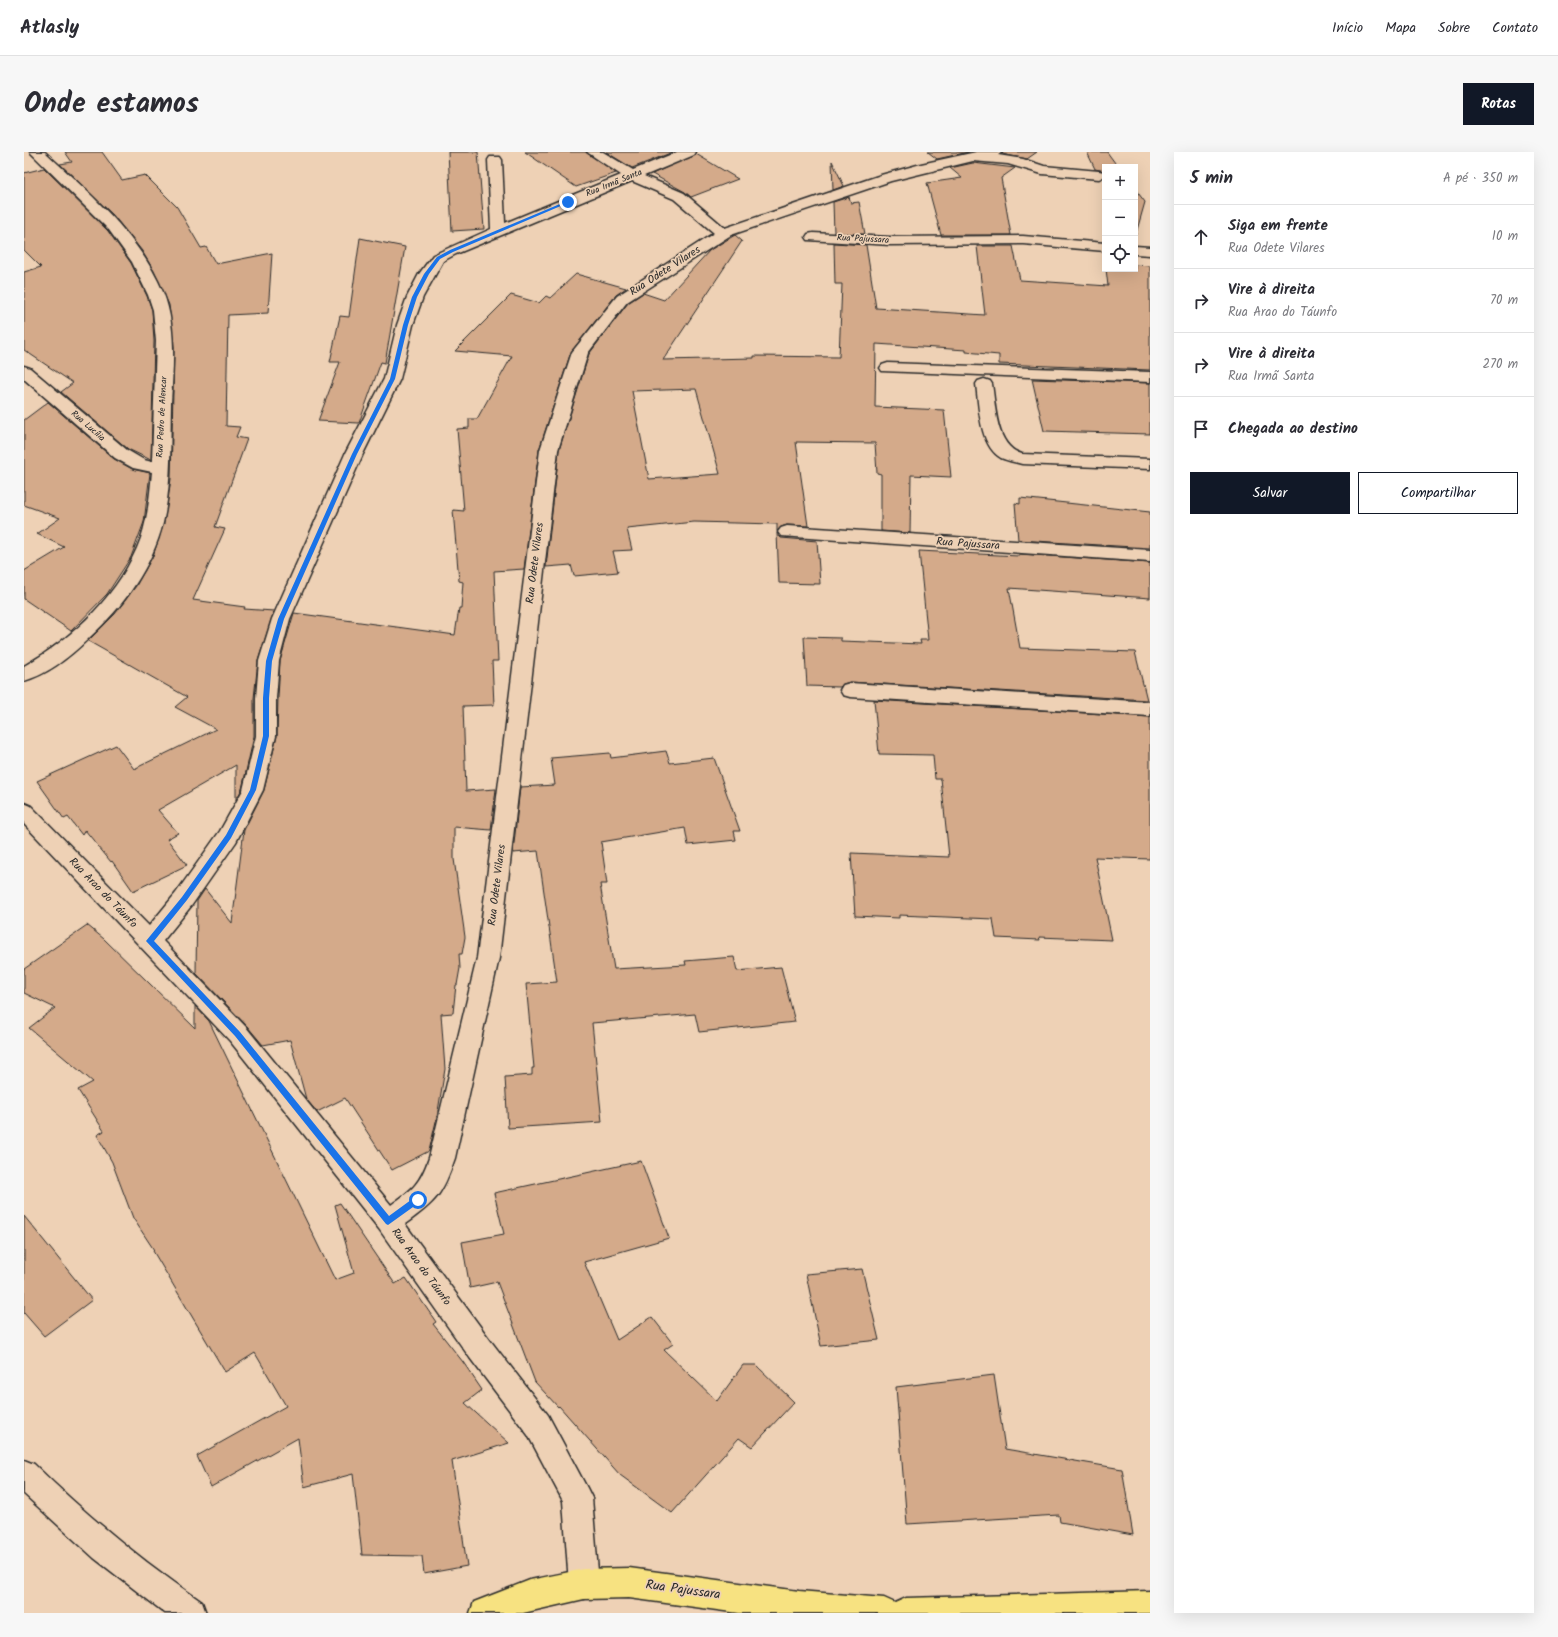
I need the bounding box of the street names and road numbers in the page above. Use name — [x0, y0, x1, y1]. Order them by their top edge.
street label: Rua Irmã Santa — [584, 165, 644, 201]
street label: Rua Pajussara — [837, 230, 889, 248]
street label: Rua Odete Vilares — [626, 241, 704, 301]
street label: Rua Pedro de Alencar — [152, 375, 172, 458]
street label: Rua Lucília — [67, 407, 109, 445]
street label: Rua Odete Vilares — [521, 521, 549, 605]
street label: Rua Pajussara — [936, 533, 1000, 555]
street label: Rua Odete Vilares — [483, 843, 511, 927]
street label: Rua Arao do Táunfo — [64, 854, 142, 932]
street label: Rua Arao do Táunfo — [387, 1224, 455, 1310]
street label: Rua Pajussara — [644, 1574, 722, 1606]

